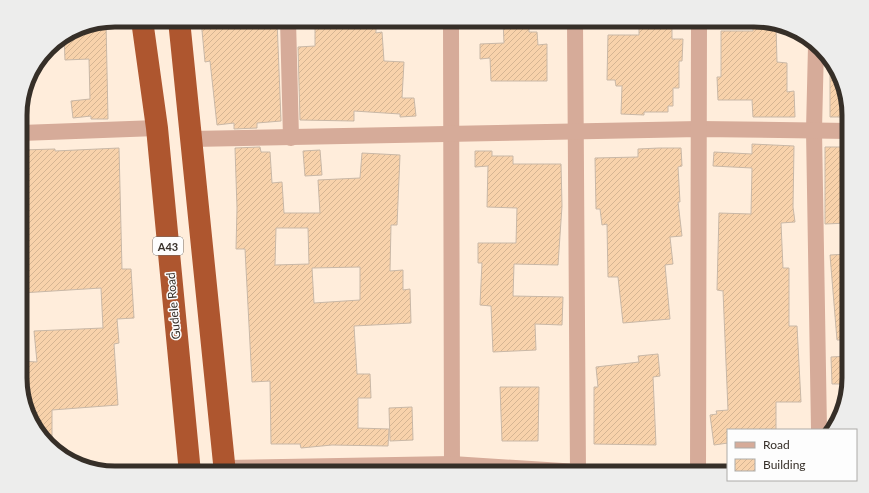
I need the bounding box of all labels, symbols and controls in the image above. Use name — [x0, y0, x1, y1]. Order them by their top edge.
road number: A43 — [153, 237, 183, 255]
street label: Gudele Road — [163, 272, 183, 340]
legend — [727, 429, 857, 481]
text: Road — [763, 437, 790, 452]
text: Building — [763, 457, 806, 472]

